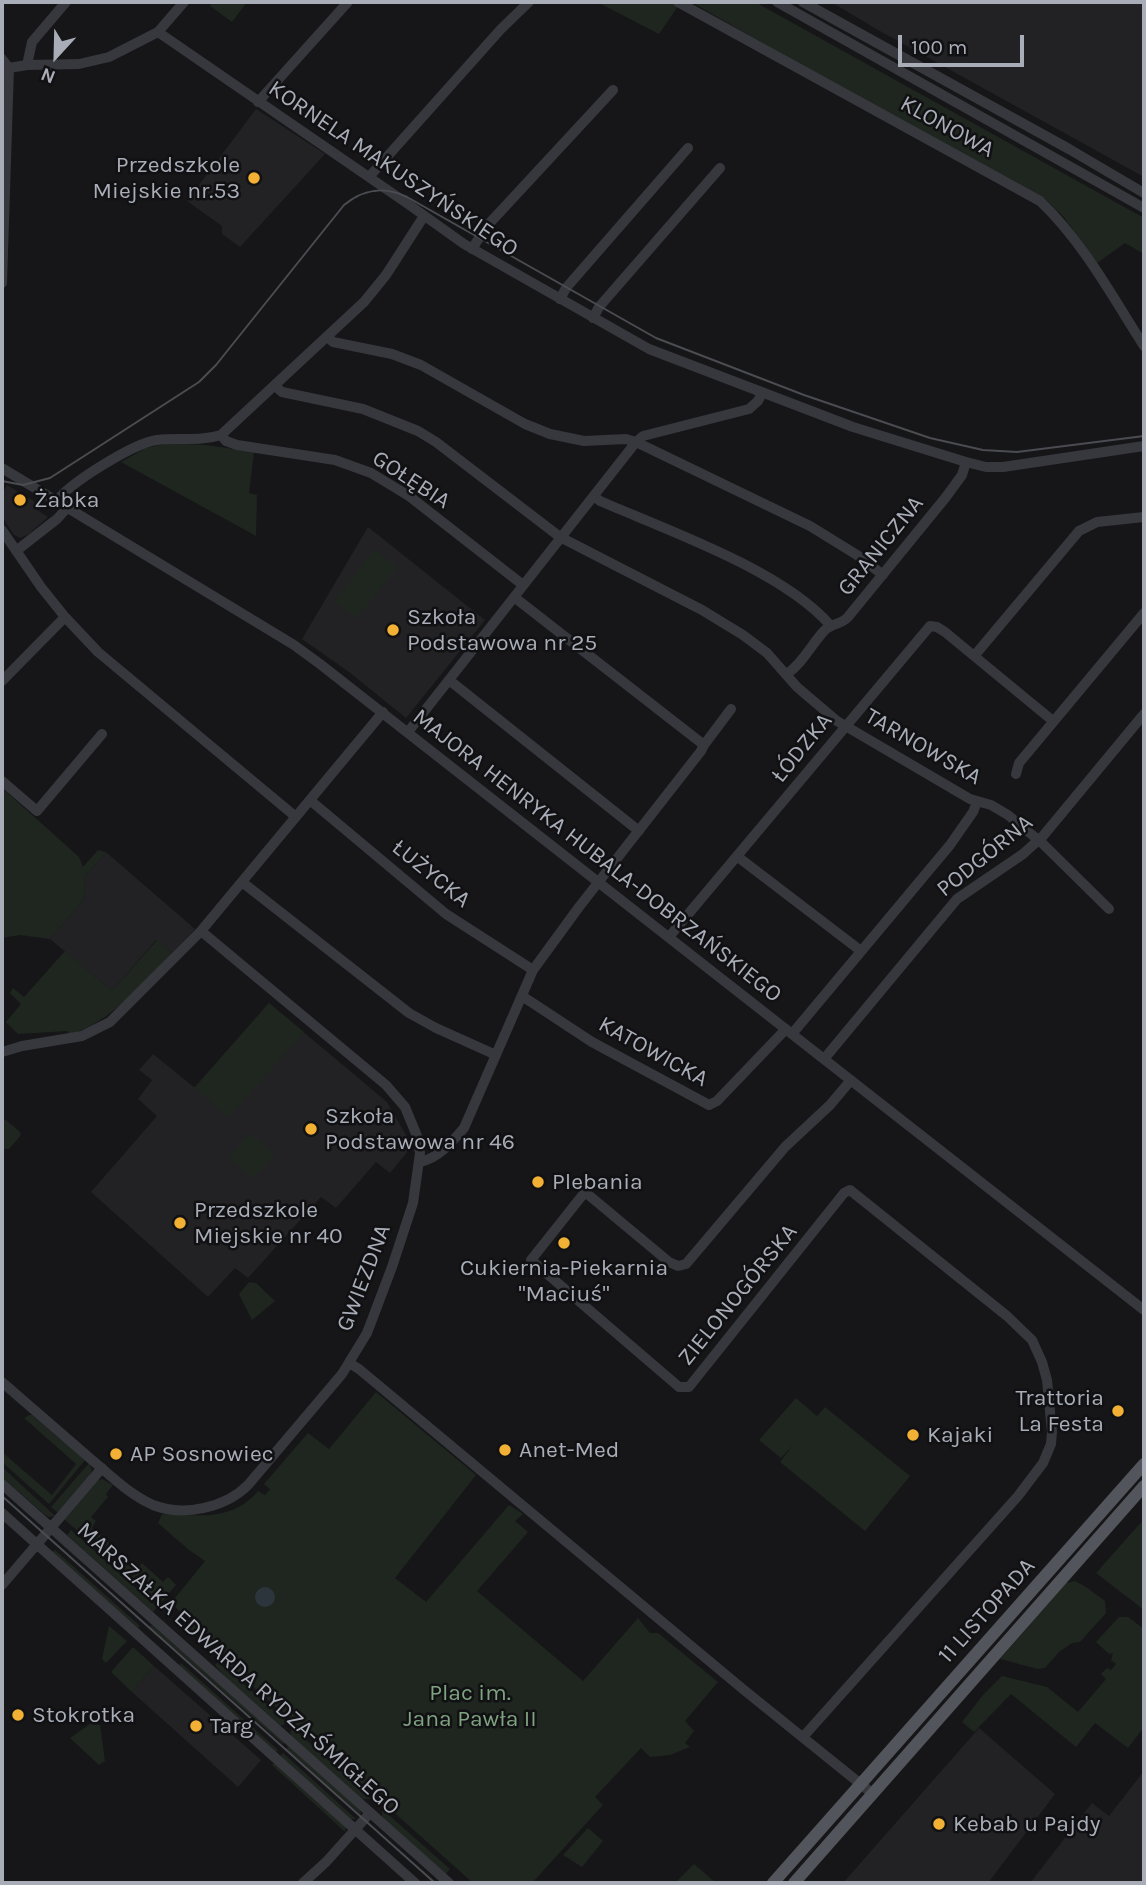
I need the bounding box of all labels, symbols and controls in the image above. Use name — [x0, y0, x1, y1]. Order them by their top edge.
north arrow — [21, 21, 91, 91]
scale bar — [901, 21, 1027, 65]
text: 100 m — [911, 35, 968, 59]
text: N — [38, 63, 59, 88]
street label: KORNELA MAKUSZYŃSKIEGO — [263, 75, 523, 263]
street label: KLONOWA — [895, 90, 999, 164]
place label: Przedszkole Miejskie nr.53 — [93, 151, 240, 205]
marker: Przedszkole Miejskie nr.53 — [246, 170, 262, 186]
street label: GOŁĘBIA — [367, 445, 455, 515]
place label: Żabka — [34, 486, 100, 514]
street label: GRANICZNA — [832, 490, 930, 602]
marker: Żabka — [12, 492, 28, 508]
place label: Szkoła Podstawowa nr 25 — [407, 603, 597, 657]
marker: Szkoła Podstawowa nr 25 — [385, 622, 401, 638]
street label: MAJORA HENRYKA HUBALA-DOBRZAŃSKIEGO — [407, 703, 787, 1009]
street label: TARNOWSKA — [860, 703, 986, 791]
street label: ŁÓDZKA — [766, 708, 838, 788]
street label: PODGÓRNA — [931, 809, 1039, 903]
street label: ŁUŻYCKA — [386, 834, 476, 914]
street label: KATOWICKA — [593, 1011, 713, 1093]
place label: Szkoła Podstawowa nr 46 — [325, 1102, 515, 1156]
marker: Szkoła Podstawowa nr 46 — [303, 1121, 319, 1137]
place label: Plebania — [552, 1168, 643, 1196]
marker: Plebania — [530, 1174, 546, 1190]
place label: Przedszkole Miejskie nr 40 — [194, 1196, 343, 1250]
marker: Przedszkole Miejskie nr 40 — [172, 1215, 188, 1231]
street label: ZIELONOGÓRSKA — [673, 1219, 803, 1371]
street label: GWIEZDNA — [331, 1221, 397, 1335]
marker: Cukiernia-Piekarnia "Maciuś" — [556, 1235, 572, 1251]
place label: Cukiernia-Piekarnia "Maciuś" — [460, 1254, 668, 1308]
place label: Trattoria La Festa — [1015, 1384, 1104, 1438]
marker: Trattoria La Festa — [1110, 1403, 1126, 1419]
place label: Kajaki — [927, 1421, 993, 1449]
marker: Kajaki — [905, 1427, 921, 1443]
place label: Anet-Med — [519, 1436, 619, 1464]
place label: AP Sosnowiec — [130, 1440, 274, 1468]
marker: Anet-Med — [497, 1442, 513, 1458]
marker: AP Sosnowiec — [108, 1446, 124, 1462]
street label: MARSZAŁKA EDWARDA RYDZA-ŚMIGŁEGO — [71, 1517, 405, 1821]
street label: 11 LISTOPADA — [933, 1553, 1041, 1669]
park label: Plac im. Jana Pawła II — [403, 1679, 537, 1733]
place label: Stokrotka — [32, 1701, 135, 1729]
marker: Stokrotka — [10, 1707, 26, 1723]
place label: Targ — [210, 1712, 253, 1740]
marker: Targ — [188, 1718, 204, 1734]
place label: Kebab u Pajdy — [953, 1810, 1100, 1838]
marker: Kebab u Pajdy — [931, 1816, 947, 1832]

